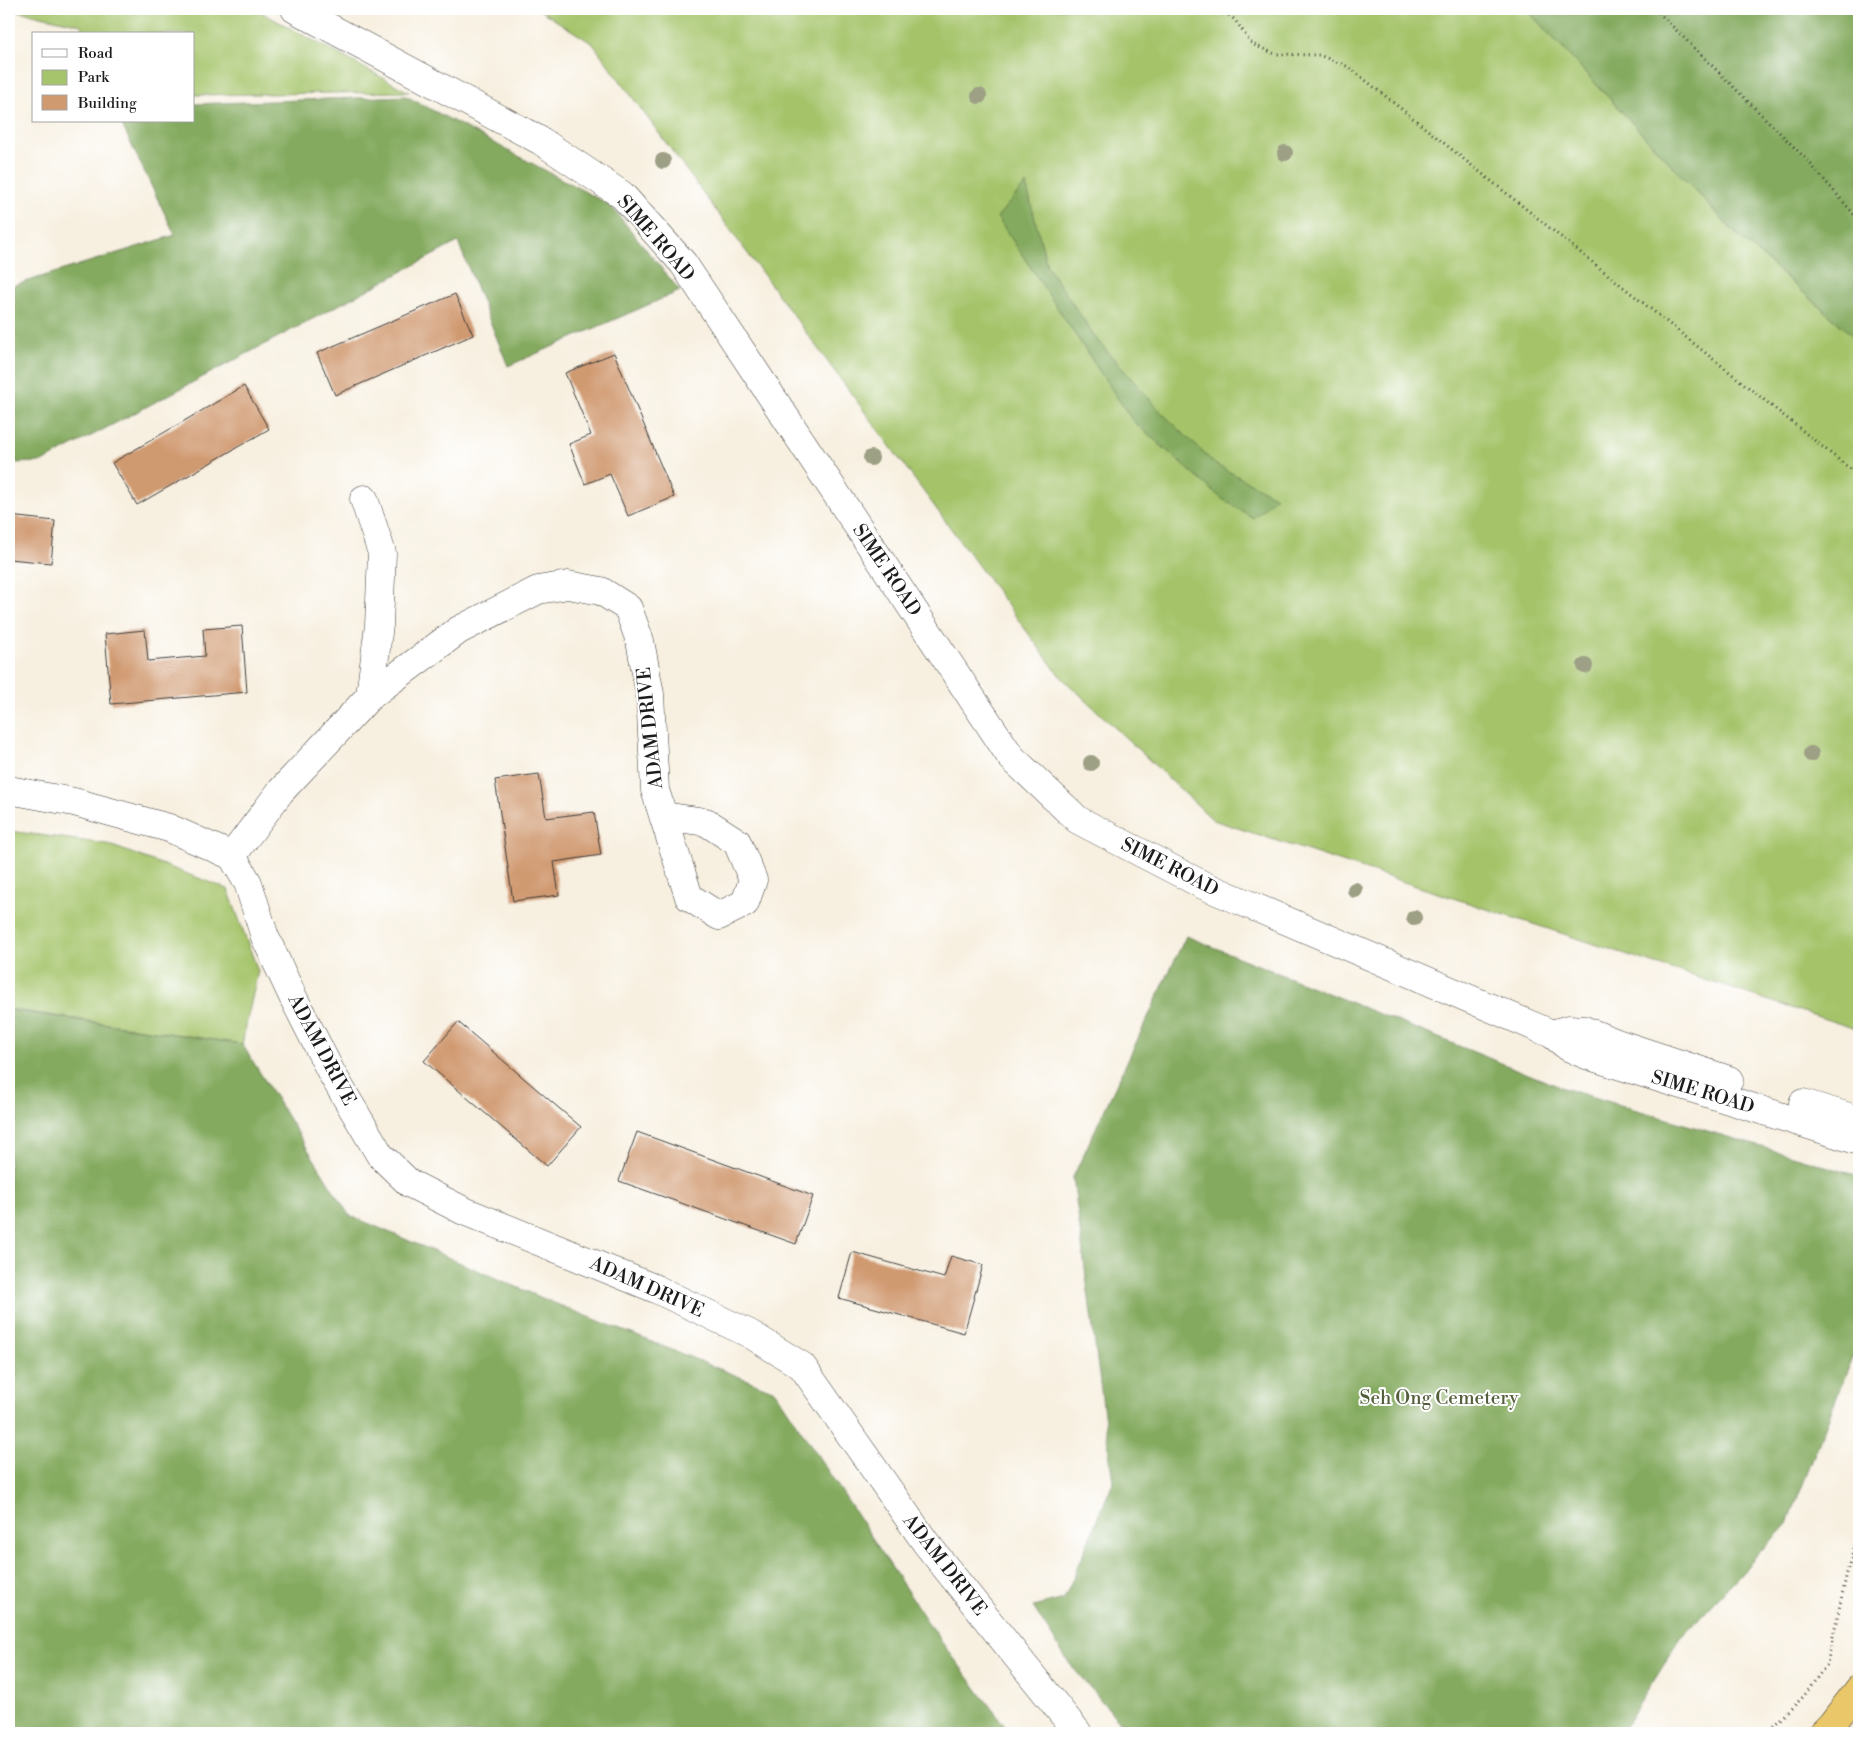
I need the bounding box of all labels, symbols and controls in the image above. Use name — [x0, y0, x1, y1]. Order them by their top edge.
legend — [32, 32, 195, 122]
text: Road — [78, 44, 113, 63]
text: Park — [78, 68, 110, 87]
text: Building — [77, 94, 137, 113]
street label: SIME ROAD — [612, 190, 700, 286]
street label: SIME ROAD — [847, 519, 927, 621]
street label: ADAM DRIVE — [632, 666, 668, 791]
street label: SIME ROAD — [1117, 832, 1223, 902]
street label: ADAM DRIVE — [282, 989, 361, 1110]
street label: SIME ROAD — [1649, 1065, 1757, 1119]
street label: ADAM DRIVE — [585, 1251, 708, 1323]
park label: Seh Ong Cemetery — [1360, 1386, 1519, 1410]
street label: ADAM DRIVE — [897, 1509, 992, 1621]

